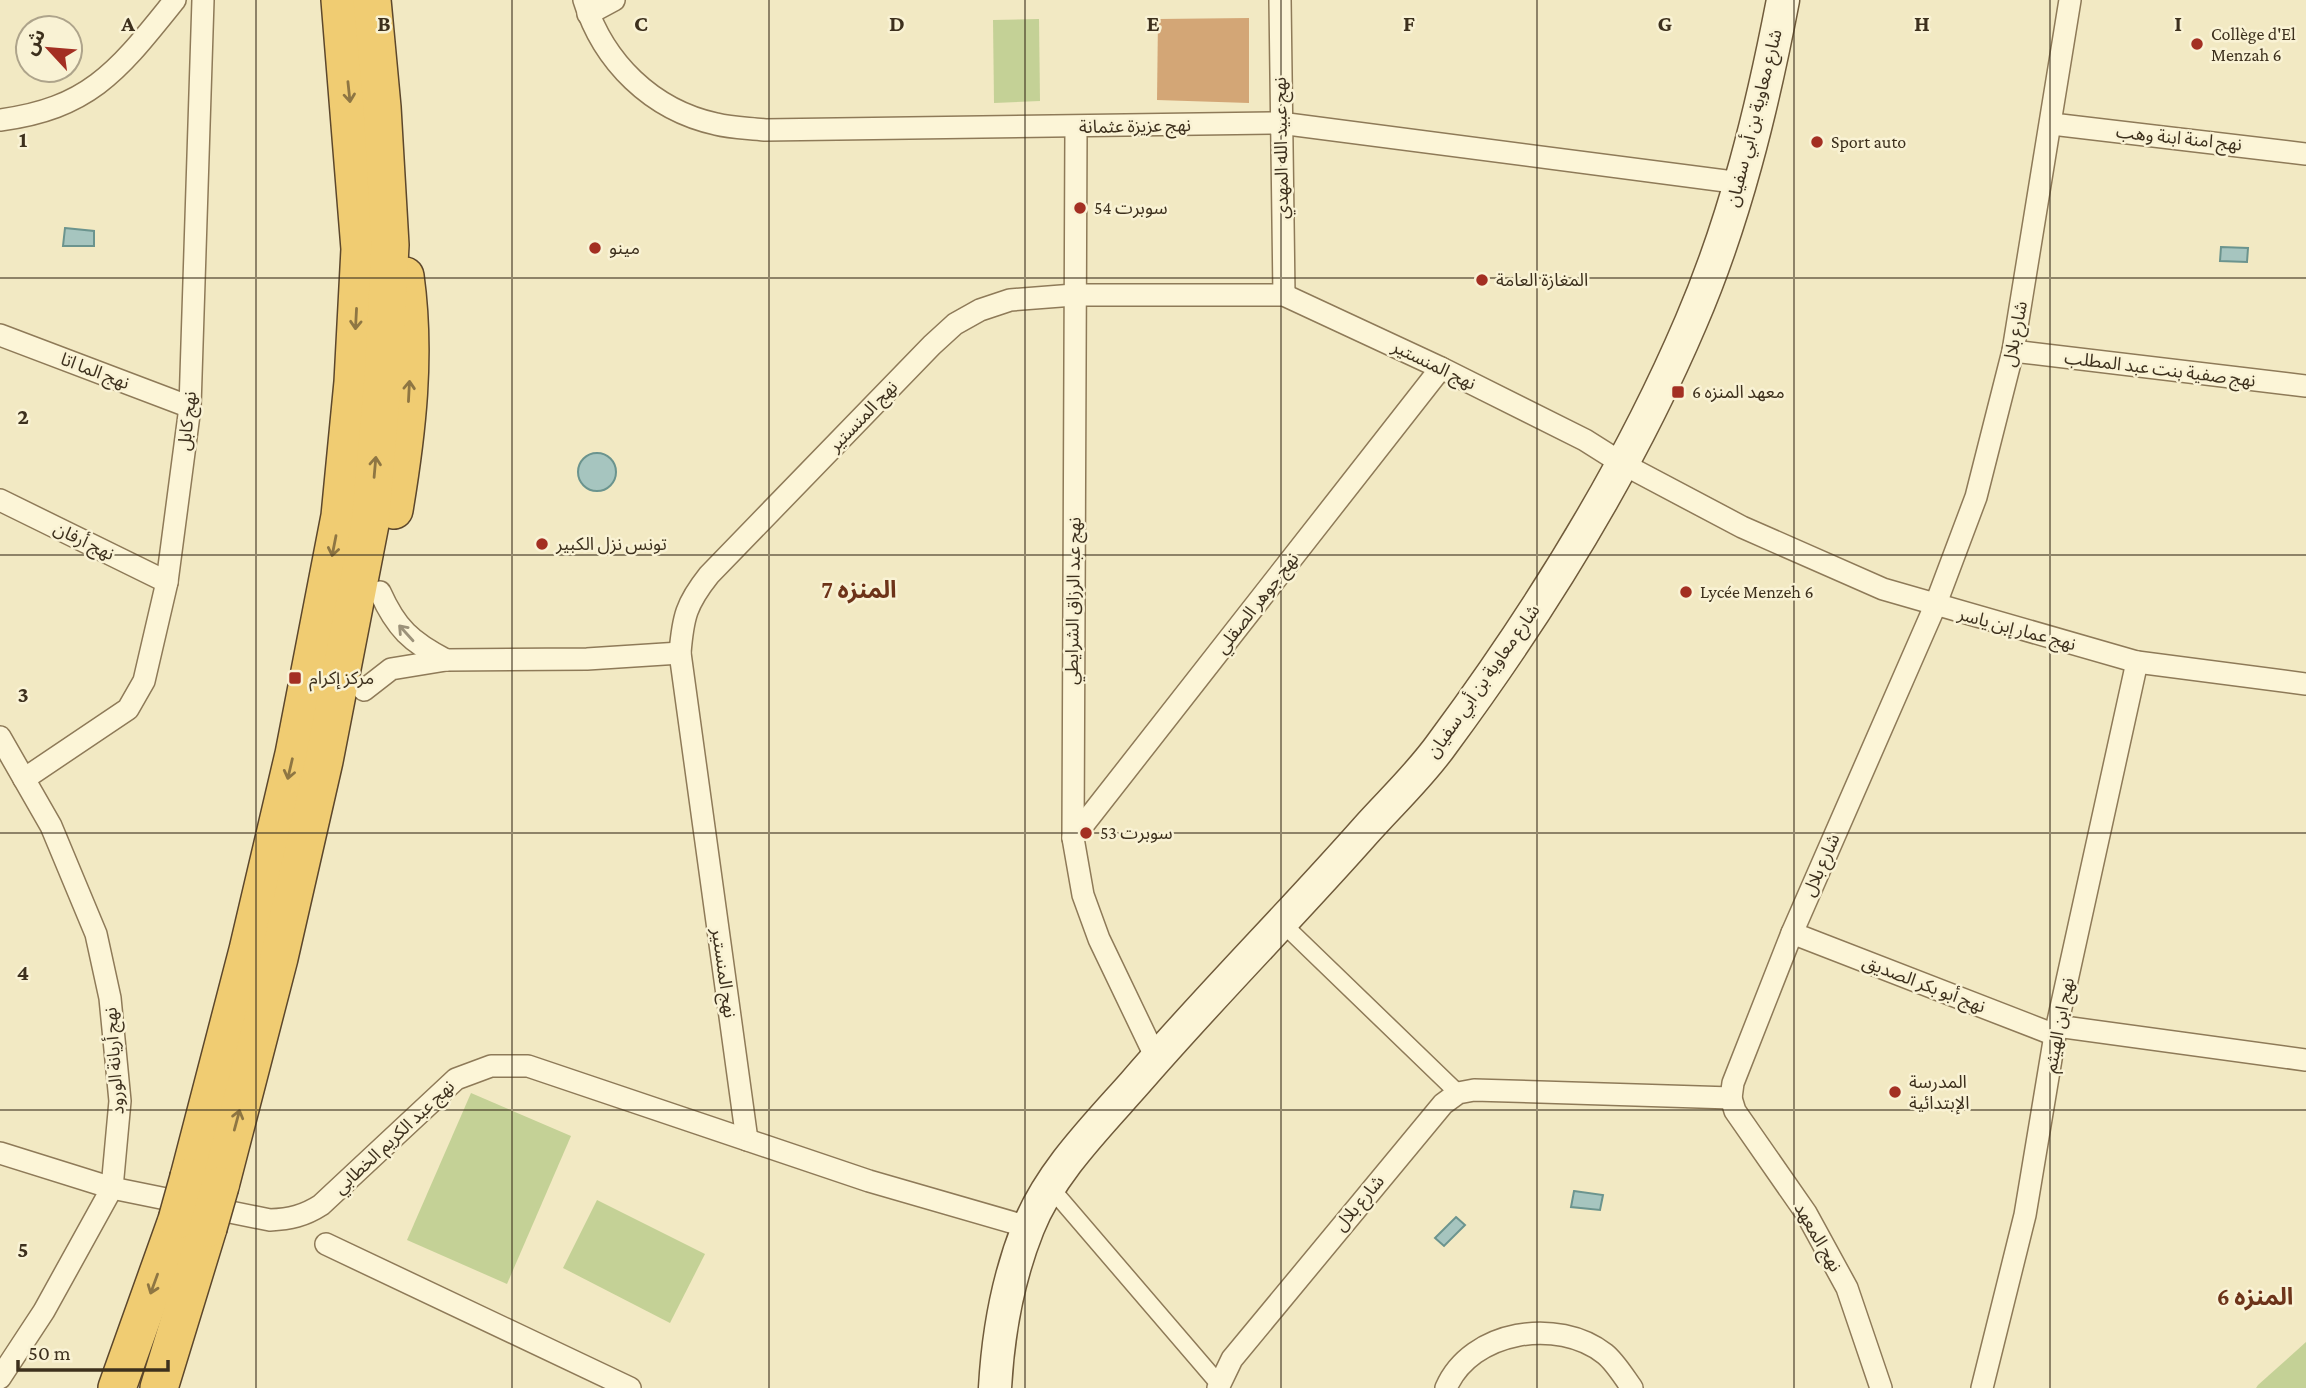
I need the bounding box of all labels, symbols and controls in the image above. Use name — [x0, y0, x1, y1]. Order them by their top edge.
text: A — [120, 10, 135, 36]
text: B — [377, 10, 391, 36]
text: C — [634, 10, 648, 36]
text: D — [889, 10, 905, 36]
text: E — [1146, 10, 1160, 36]
text: F — [1403, 10, 1415, 36]
text: G — [1658, 10, 1673, 36]
text: H — [1914, 10, 1930, 36]
text: I — [2174, 10, 2182, 36]
north arrow — [14, 14, 84, 84]
place label: Collège d'El Menzah 6 — [2211, 24, 2296, 65]
text: ش — [19, 25, 49, 58]
street label: شارع معاوية بن أبي سفيان — [1721, 27, 1790, 210]
marker: Collège d'El Menzah 6 — [2189, 36, 2205, 52]
street label: نهج عبيد الله المهدي — [1270, 77, 1295, 219]
one-way arrow — [343, 81, 356, 103]
street label: نهج عزيزة عثمانة — [1079, 115, 1191, 140]
street label: نهج امنة ابنة وهب — [2115, 121, 2243, 158]
text: 1 — [19, 126, 28, 152]
place label: Sport auto — [1831, 132, 1906, 152]
marker: Sport auto — [1809, 134, 1825, 150]
place label: سوبرت 54 — [1094, 198, 1168, 219]
marker: سوبرت 54 — [1072, 200, 1088, 216]
place label: مينو — [609, 238, 640, 259]
marker: مينو — [587, 240, 603, 256]
place label: المغازة العامة — [1496, 270, 1588, 291]
marker: المغازة العامة — [1474, 272, 1490, 288]
street label: شارع بلال — [1999, 299, 2035, 369]
one-way arrow — [349, 308, 362, 330]
street label: نهج المنستير — [1387, 336, 1479, 397]
street label: نهج صفية بنت عبد المطلب — [2063, 347, 2257, 394]
street label: نهج الما اتا — [57, 349, 132, 396]
street label: نهج المنستير — [824, 377, 904, 458]
one-way arrow — [402, 380, 415, 403]
place label: معهد المنزه 6 — [1692, 382, 1785, 403]
marker: معهد المنزه 6 — [1670, 384, 1686, 400]
street label: نهج كابل — [174, 390, 203, 452]
text: 2 — [17, 403, 29, 429]
one-way arrow — [369, 456, 382, 479]
street label: نهج أرفان — [49, 517, 118, 567]
street label: نهج عبد الرزاق الشرايطي — [1062, 517, 1088, 685]
one-way arrow — [327, 534, 341, 557]
place label: تونس نزل الكبير — [555, 534, 667, 555]
marker: تونس نزل الكبير — [534, 536, 550, 552]
street label: نهج جوهر الصقلي — [1211, 549, 1305, 659]
district label: المنزه 7 — [821, 576, 897, 604]
place label: Lycée Menzeh 6 — [1700, 582, 1814, 602]
marker: Lycée Menzeh 6 — [1678, 584, 1694, 600]
street label: شارع معاوية بن أبي سفيان — [1421, 600, 1547, 764]
street label: نهج عمار إبن ياسر — [1954, 603, 2078, 657]
one-way arrow — [398, 625, 414, 643]
place label: مركز إكرام — [309, 668, 374, 692]
marker: مركز إكرام — [287, 670, 303, 686]
text: 3 — [17, 681, 29, 707]
one-way arrow — [283, 757, 296, 780]
place label: سوبرت 53 — [1100, 823, 1173, 844]
marker: سوبرت 53 — [1078, 825, 1094, 841]
street label: شارع بلال — [1798, 831, 1847, 901]
street label: نهج المنستير — [705, 926, 740, 1020]
street label: نهج أبو بكر الصديق — [1859, 950, 1989, 1019]
text: 4 — [17, 959, 29, 985]
street label: نهج ابن الهيثم — [2040, 976, 2081, 1075]
street label: نهج أريانة الورود — [99, 1006, 131, 1115]
place label: المدرسة الإبتدائية — [1909, 1072, 1969, 1115]
street label: نهج عبد الكريم الخطابي — [330, 1076, 461, 1200]
marker: المدرسة الإبتدائية — [1887, 1084, 1903, 1100]
one-way arrow — [231, 1109, 244, 1132]
street label: شارع بلال — [1330, 1171, 1391, 1238]
street label: نهج المعهد — [1788, 1199, 1846, 1277]
text: 5 — [17, 1236, 29, 1262]
one-way arrow — [147, 1273, 159, 1295]
district label: المنزه 6 — [2217, 1283, 2293, 1311]
scale bar — [18, 1328, 168, 1372]
text: 50 m — [28, 1341, 71, 1365]

